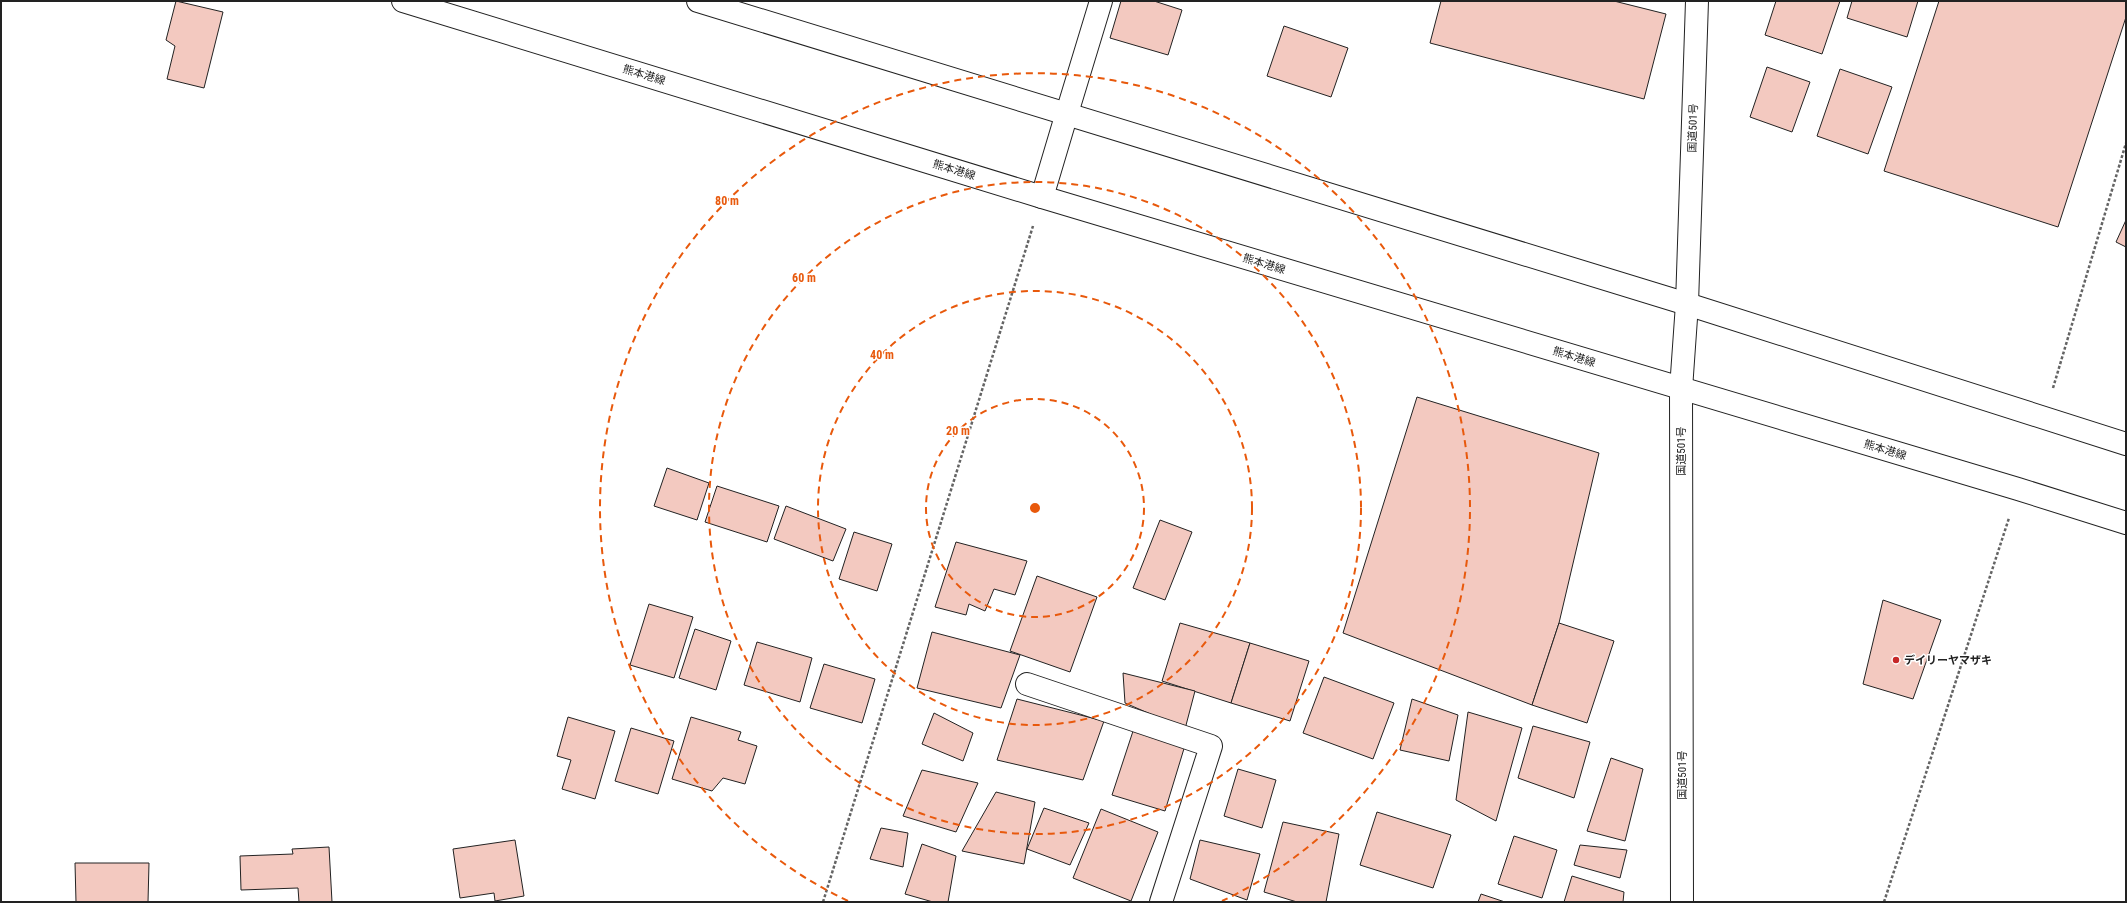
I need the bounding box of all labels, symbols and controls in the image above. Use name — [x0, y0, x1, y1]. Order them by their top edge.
street label: 熊本港線 — [621, 62, 667, 88]
street label: 国道501号 — [1686, 103, 1700, 153]
street label: 熊本港線 — [931, 157, 977, 183]
text: 80 m — [715, 194, 739, 208]
street label: 熊本港線 — [1241, 251, 1287, 277]
text: 60 m — [792, 271, 816, 285]
street label: 熊本港線 — [1551, 344, 1597, 370]
text: 40 m — [870, 348, 894, 362]
text: 20 m — [946, 424, 970, 438]
street label: 国道501号 — [1675, 426, 1688, 476]
street label: 熊本港線 — [1862, 437, 1908, 463]
centre of rings — [1028, 501, 1042, 515]
place label: デイリーヤマザキ — [1904, 654, 1992, 667]
marker: デイリーヤマザキ — [1891, 655, 1901, 665]
street label: 国道501号 — [1676, 750, 1689, 800]

